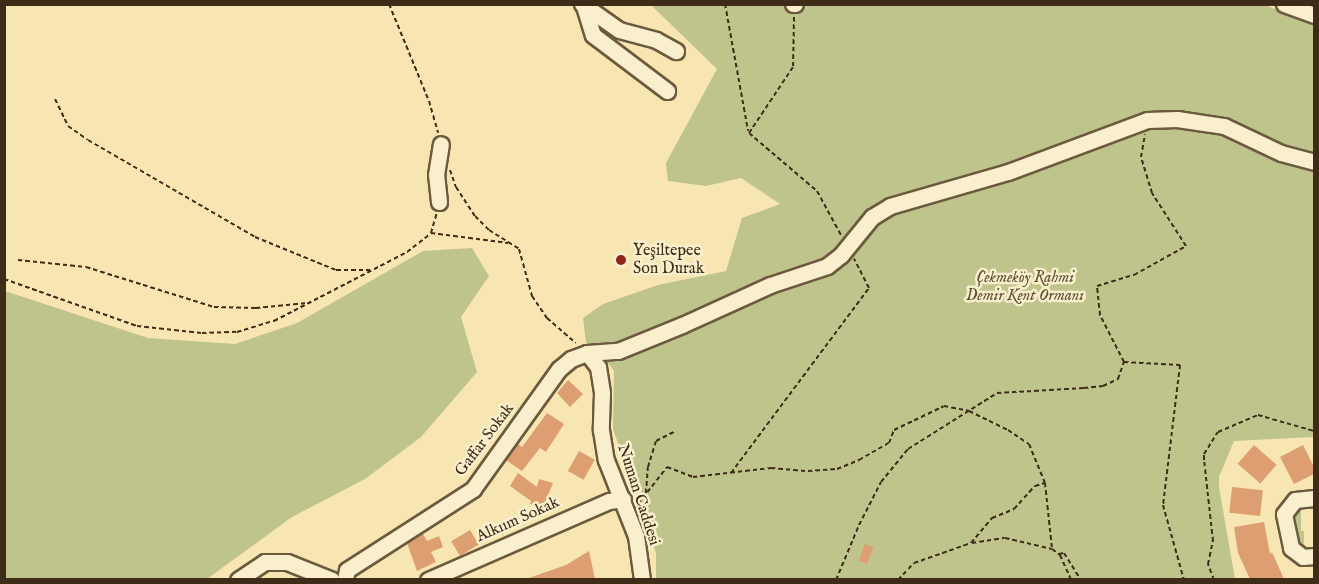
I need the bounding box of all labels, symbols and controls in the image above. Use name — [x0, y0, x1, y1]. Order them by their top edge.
place label: Yeşiltepee Son Durak — [633, 241, 704, 279]
marker: Yeşiltepee Son Durak — [614, 253, 628, 267]
park label: Çekmeköy Rahmi Demir Kent Ormanı — [966, 268, 1084, 306]
street label: Gaffar Sokak — [451, 400, 519, 480]
street label: Numan Caddesi — [613, 442, 663, 548]
street label: Alkıım Sokak — [473, 493, 563, 547]

